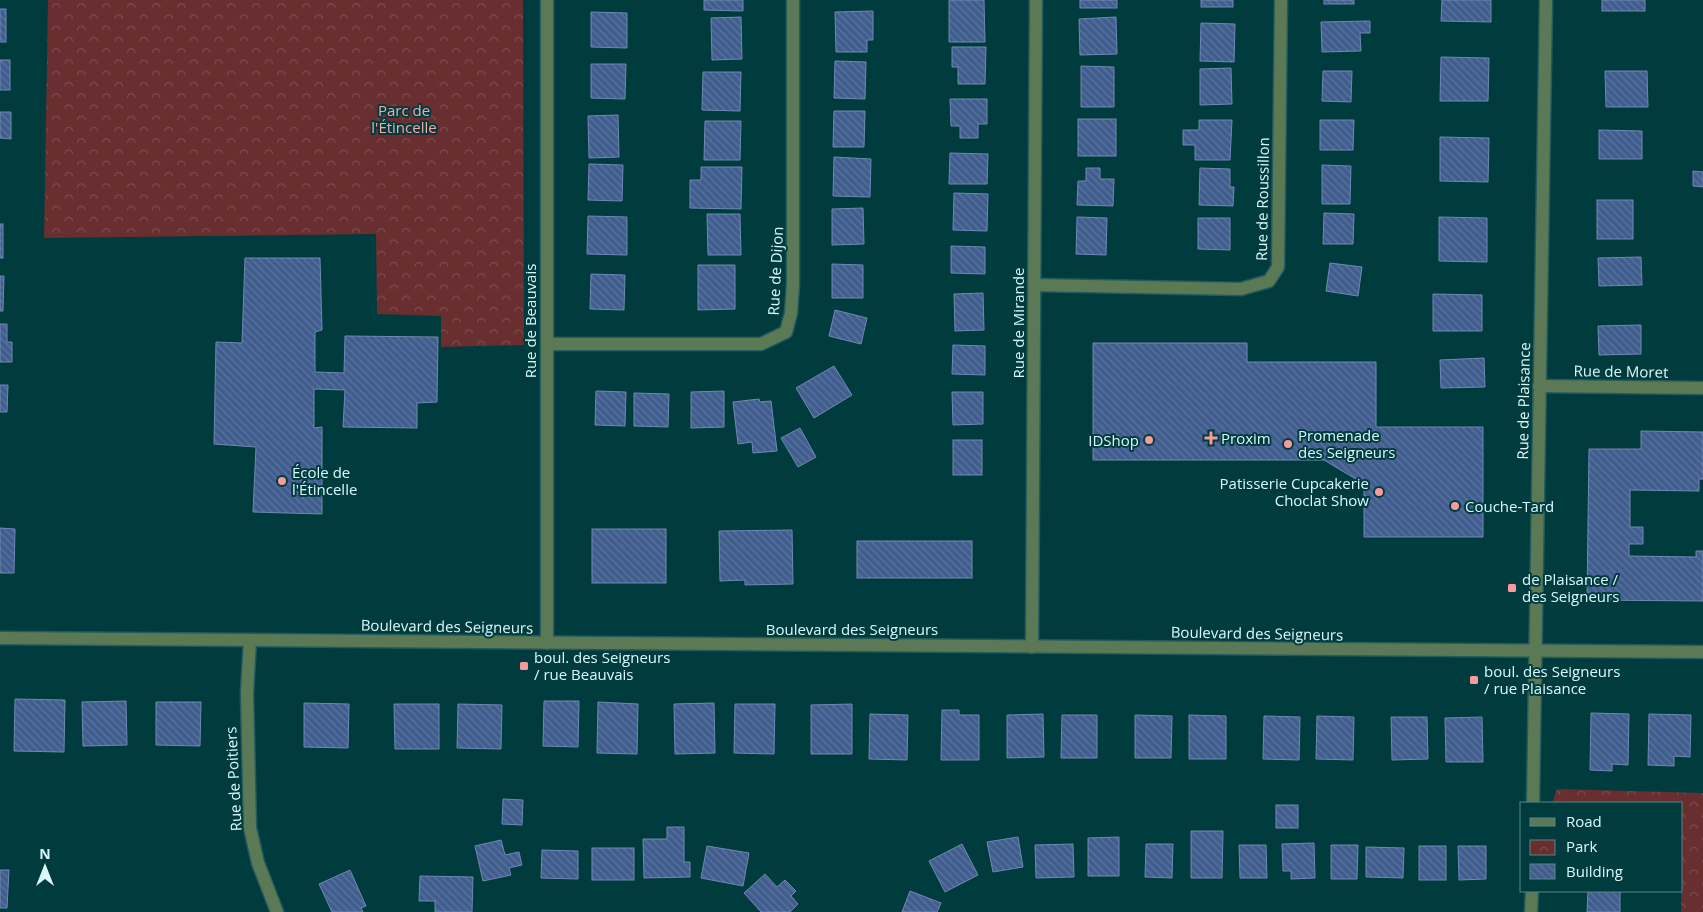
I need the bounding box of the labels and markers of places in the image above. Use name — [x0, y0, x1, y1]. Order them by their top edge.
place label: Promenade des Seigneurs — [1298, 425, 1395, 462]
place label: Proxim — [1221, 428, 1271, 448]
place label: IDShop — [1088, 430, 1139, 450]
marker: Proxim — [1205, 432, 1217, 444]
marker: IDShop — [1143, 434, 1155, 446]
marker: Promenade des Seigneurs — [1282, 438, 1294, 450]
place label: École de l'Étincelle — [292, 462, 357, 499]
place label: Patisserie Cupcakerie Choclat Show — [1220, 473, 1369, 510]
marker: École de l'Étincelle — [276, 475, 288, 487]
marker: Patisserie Cupcakerie Choclat Show — [1373, 486, 1385, 498]
place label: Couche-Tard — [1465, 496, 1554, 516]
marker: Couche-Tard — [1449, 500, 1461, 512]
place label: de Plaisance / des Seigneurs — [1522, 569, 1619, 606]
marker: de Plaisance / des Seigneurs — [1506, 582, 1518, 594]
place label: boul. des Seigneurs / rue Beauvais — [534, 647, 670, 684]
marker: boul. des Seigneurs / rue Beauvais — [518, 660, 530, 672]
place label: boul. des Seigneurs / rue Plaisance — [1484, 661, 1620, 698]
marker: boul. des Seigneurs / rue Plaisance — [1468, 674, 1480, 686]

